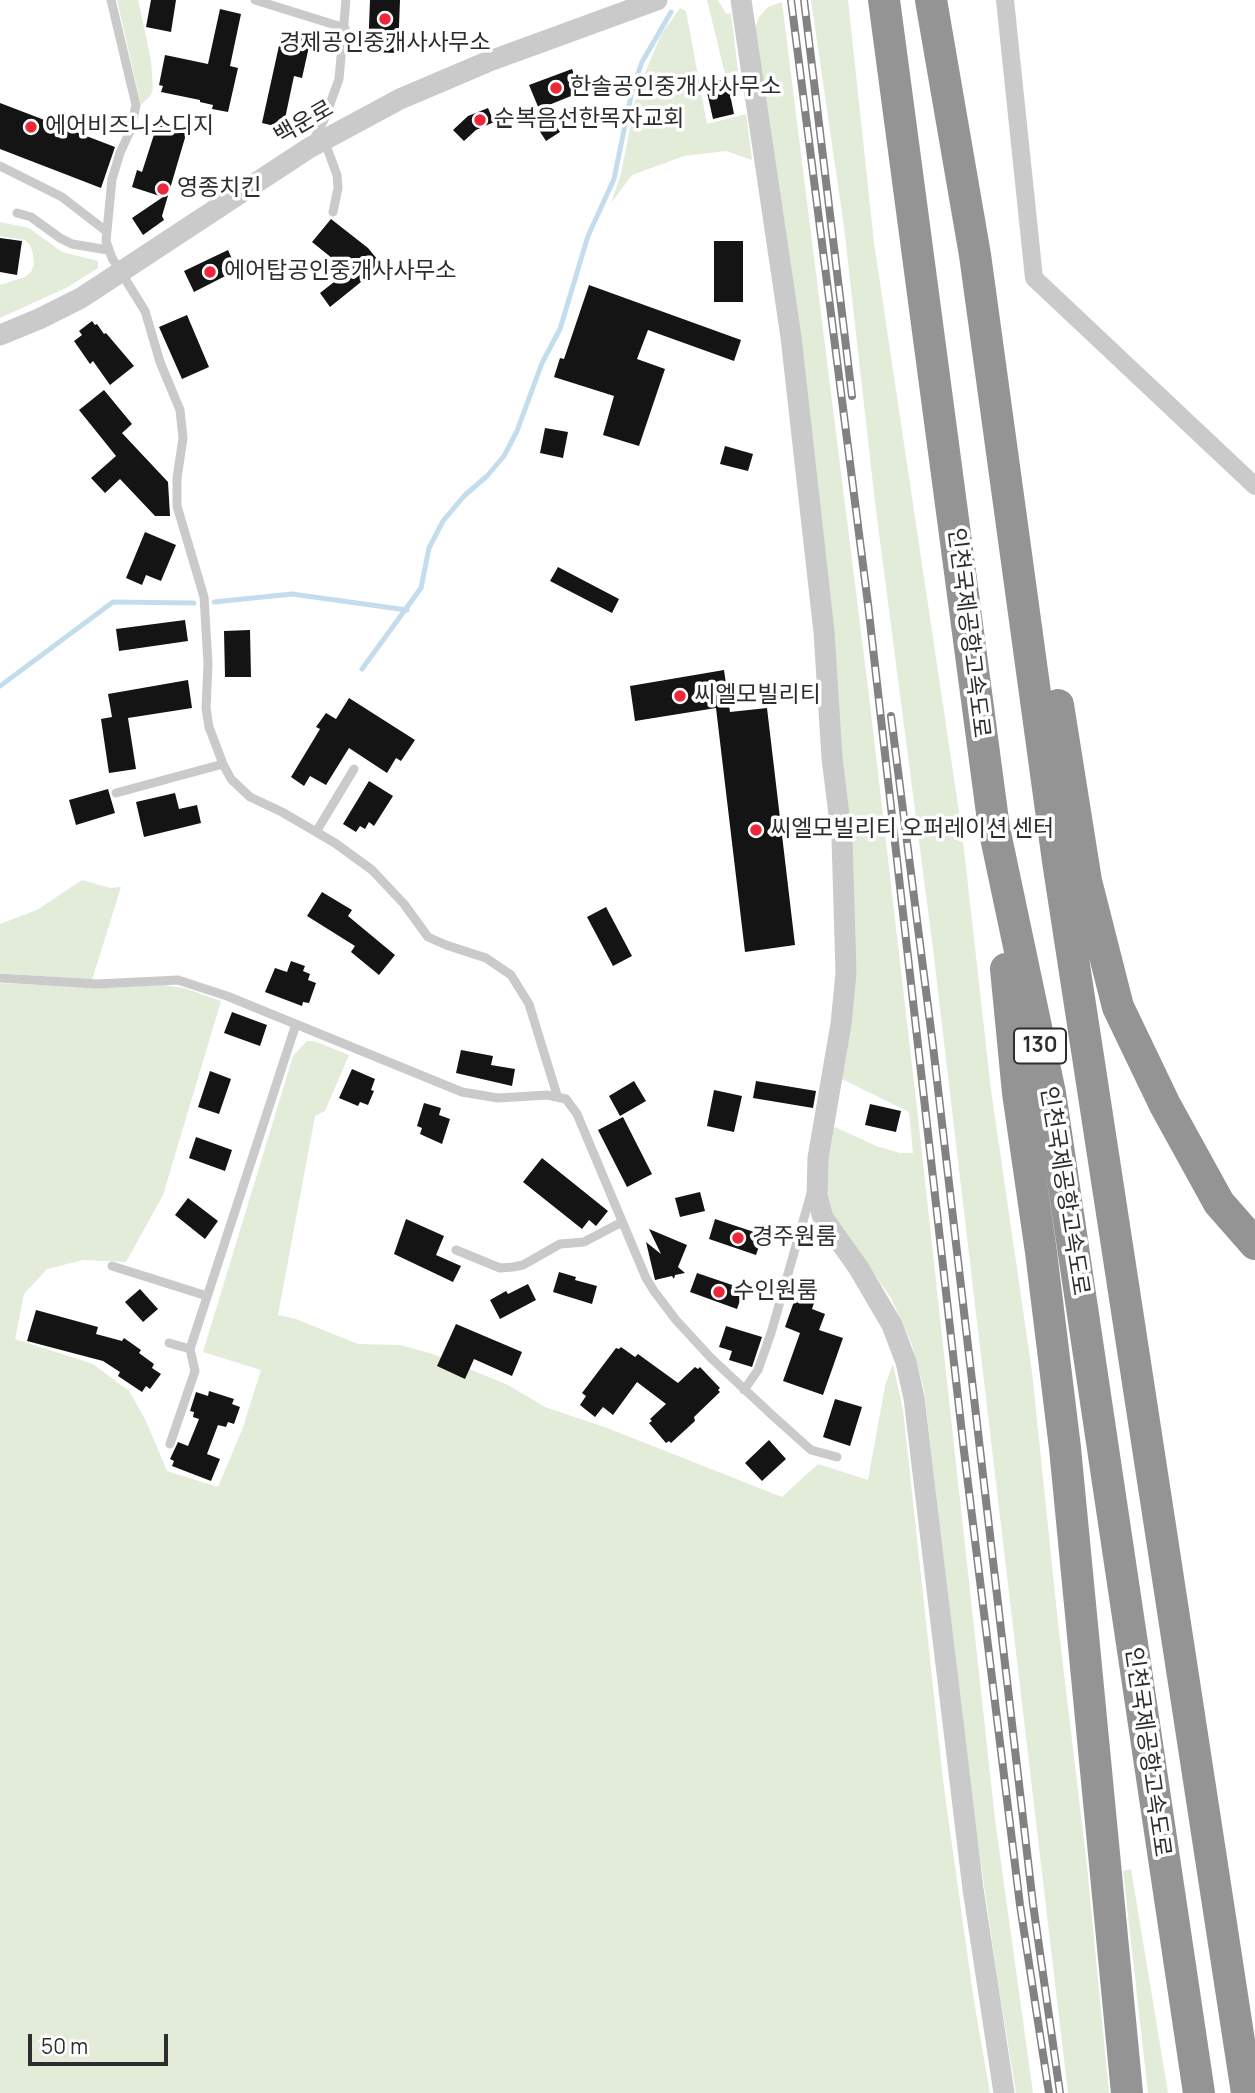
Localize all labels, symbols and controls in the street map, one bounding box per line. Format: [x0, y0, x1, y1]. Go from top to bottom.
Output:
marker: 경제공인중개사사무소 [377, 11, 393, 27]
place label: 경제공인중개사사무소 [279, 30, 491, 58]
place label: 한솔공인중개사사무소 [570, 74, 782, 102]
marker: 한솔공인중개사사무소 [548, 80, 564, 96]
street label: 백운로 [270, 95, 338, 151]
place label: 순복음선한목자교회 [494, 106, 684, 134]
marker: 순복음선한목자교회 [472, 112, 488, 128]
place label: 에어비즈니스디지 [45, 113, 214, 141]
marker: 에어비즈니스디지 [23, 119, 39, 135]
place label: 영종치킨 [177, 175, 262, 203]
marker: 영종치킨 [155, 181, 171, 197]
place label: 에어탑공인중개사사무소 [224, 258, 457, 286]
marker: 에어탑공인중개사사무소 [202, 264, 218, 280]
street label: 인천국제공항고속도로 [941, 526, 995, 740]
place label: 씨엘모빌리티 [694, 682, 821, 710]
marker: 씨엘모빌리티 [672, 688, 688, 704]
place label: 씨엘모빌리티 오퍼레이션 센터 [770, 816, 1054, 844]
marker: 씨엘모빌리티 오퍼레이션 센터 [748, 822, 764, 838]
road number: 130 [1014, 1028, 1066, 1064]
street label: 인천국제공항고속도로 [1034, 1084, 1094, 1298]
place label: 경주원룸 [752, 1224, 837, 1252]
marker: 경주원룸 [730, 1230, 746, 1246]
place label: 수인원룸 [733, 1278, 818, 1306]
marker: 수인원룸 [711, 1284, 727, 1300]
street label: 인천국제공항고속도로 [1119, 1645, 1175, 1859]
scale bar [32, 2020, 172, 2064]
text: 50 m [41, 2032, 88, 2060]

